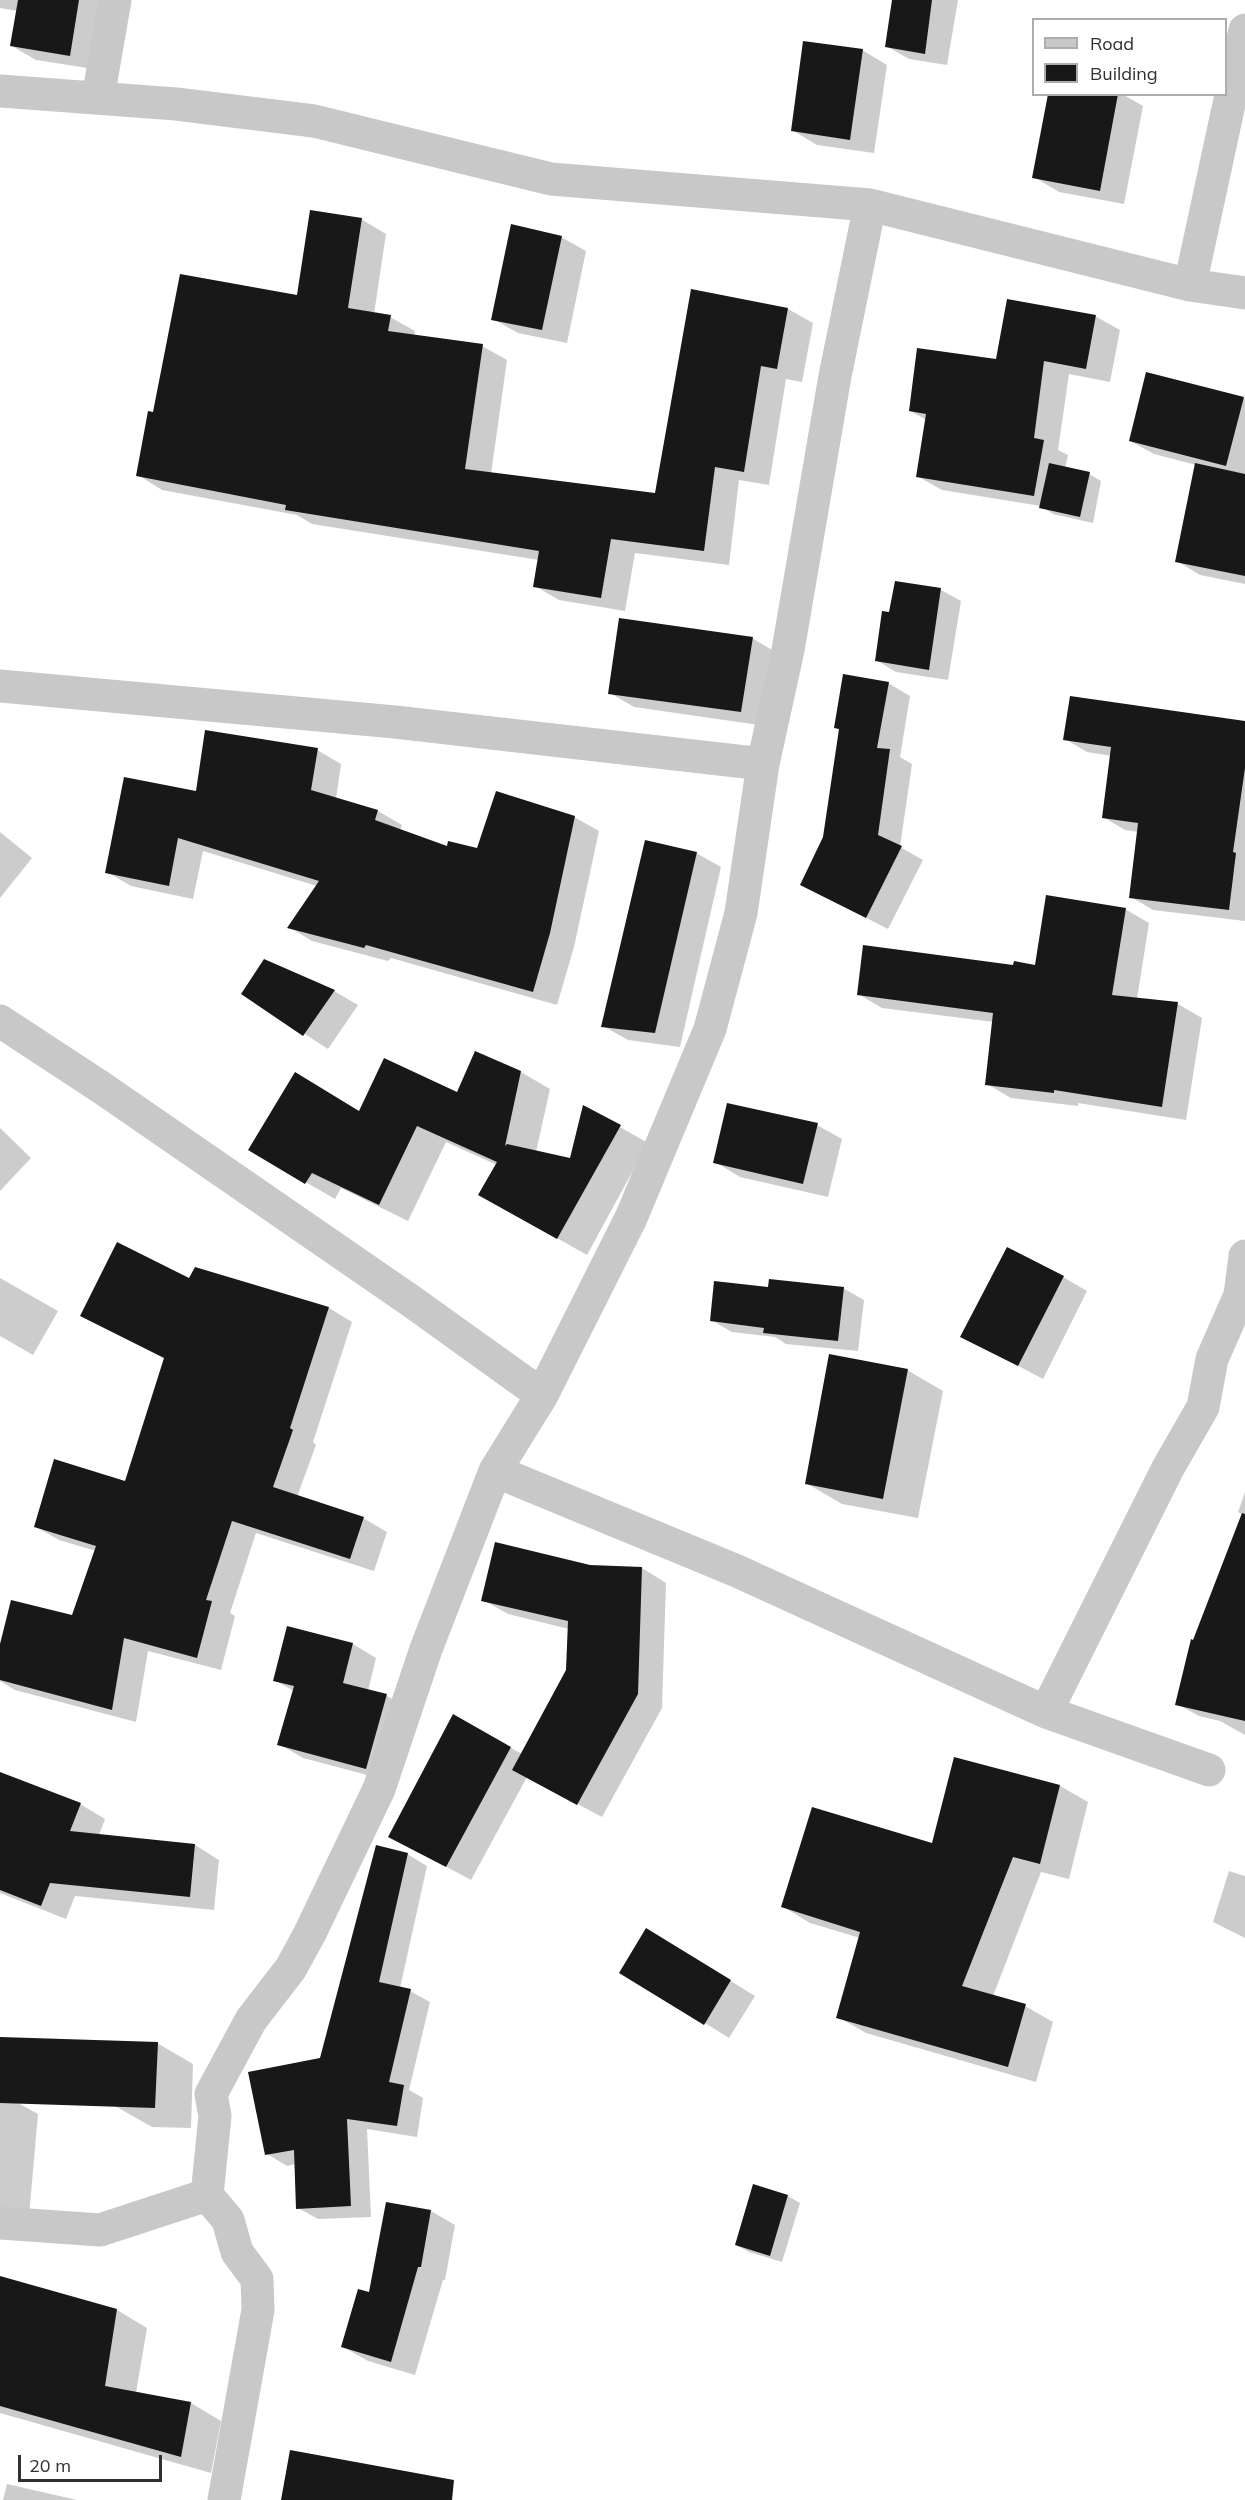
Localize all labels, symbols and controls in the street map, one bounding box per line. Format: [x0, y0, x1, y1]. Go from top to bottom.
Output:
legend [1032, 18, 1227, 96]
text: Road [1090, 32, 1134, 55]
text: Building [1090, 62, 1158, 85]
scale bar [21, 2443, 165, 2481]
text: 20 m [29, 2454, 71, 2477]

